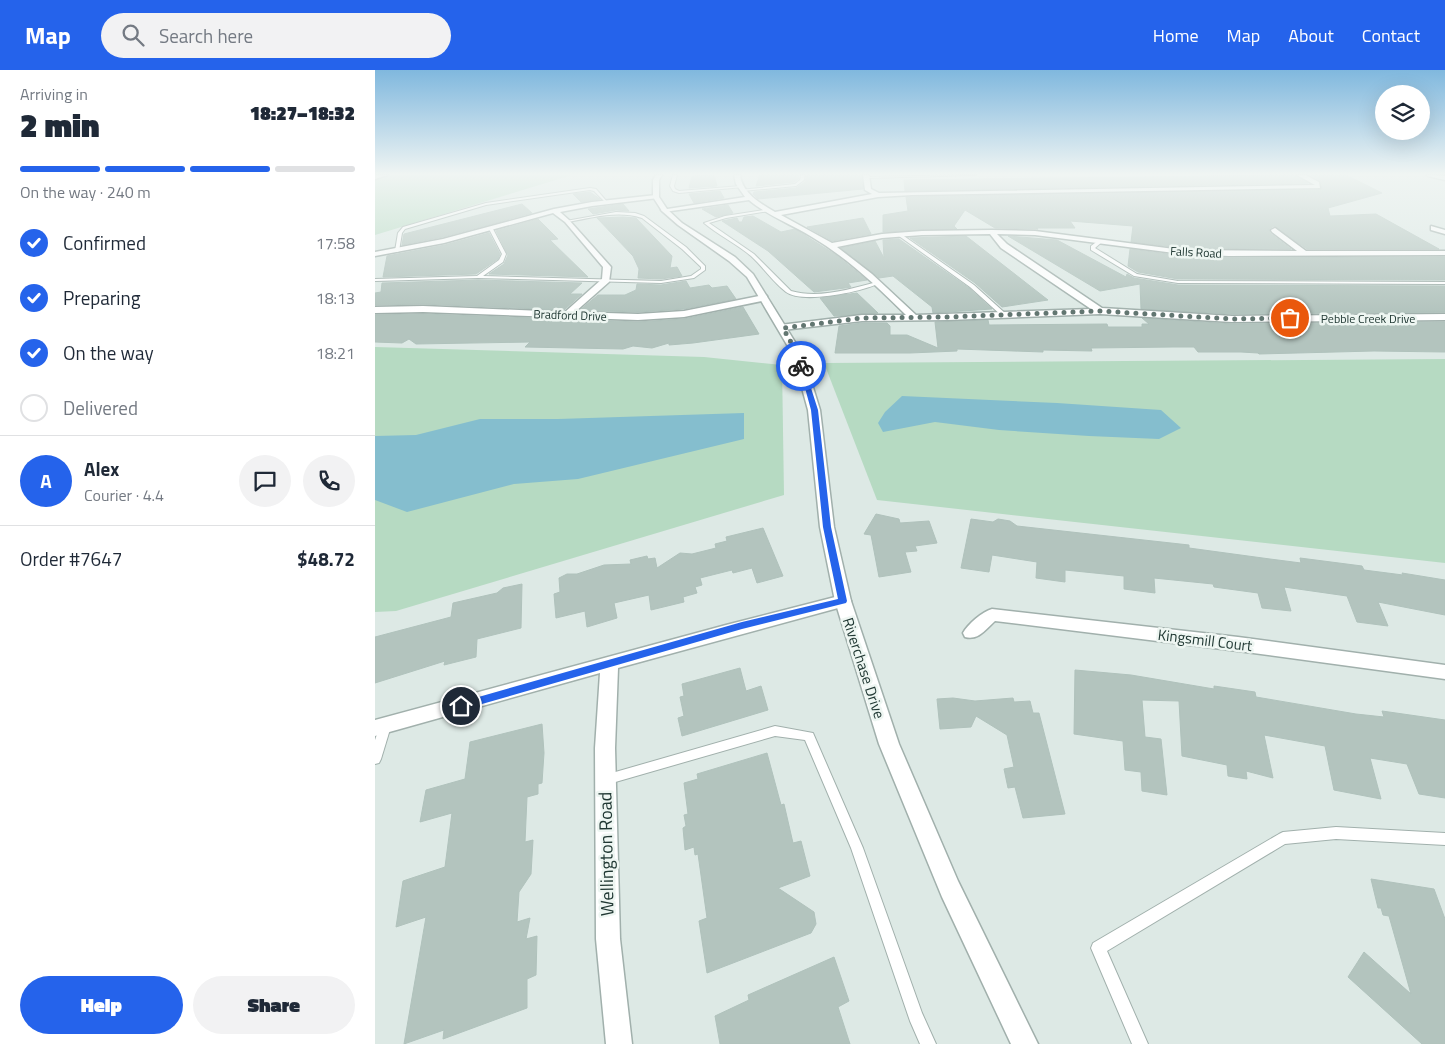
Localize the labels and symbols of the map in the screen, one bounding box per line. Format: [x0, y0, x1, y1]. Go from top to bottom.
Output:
street label: Falls Road [1170, 241, 1222, 263]
pin [1269, 297, 1311, 339]
street label: Bradford Drive [533, 304, 607, 326]
street label: Pebble Creek Drive [1321, 309, 1415, 328]
courier [776, 341, 826, 391]
street label: Riverchase Drive [837, 615, 891, 721]
street label: Kingsmill Court [1156, 623, 1254, 657]
pin [440, 685, 482, 727]
street label: Wellington Road [591, 792, 621, 916]

